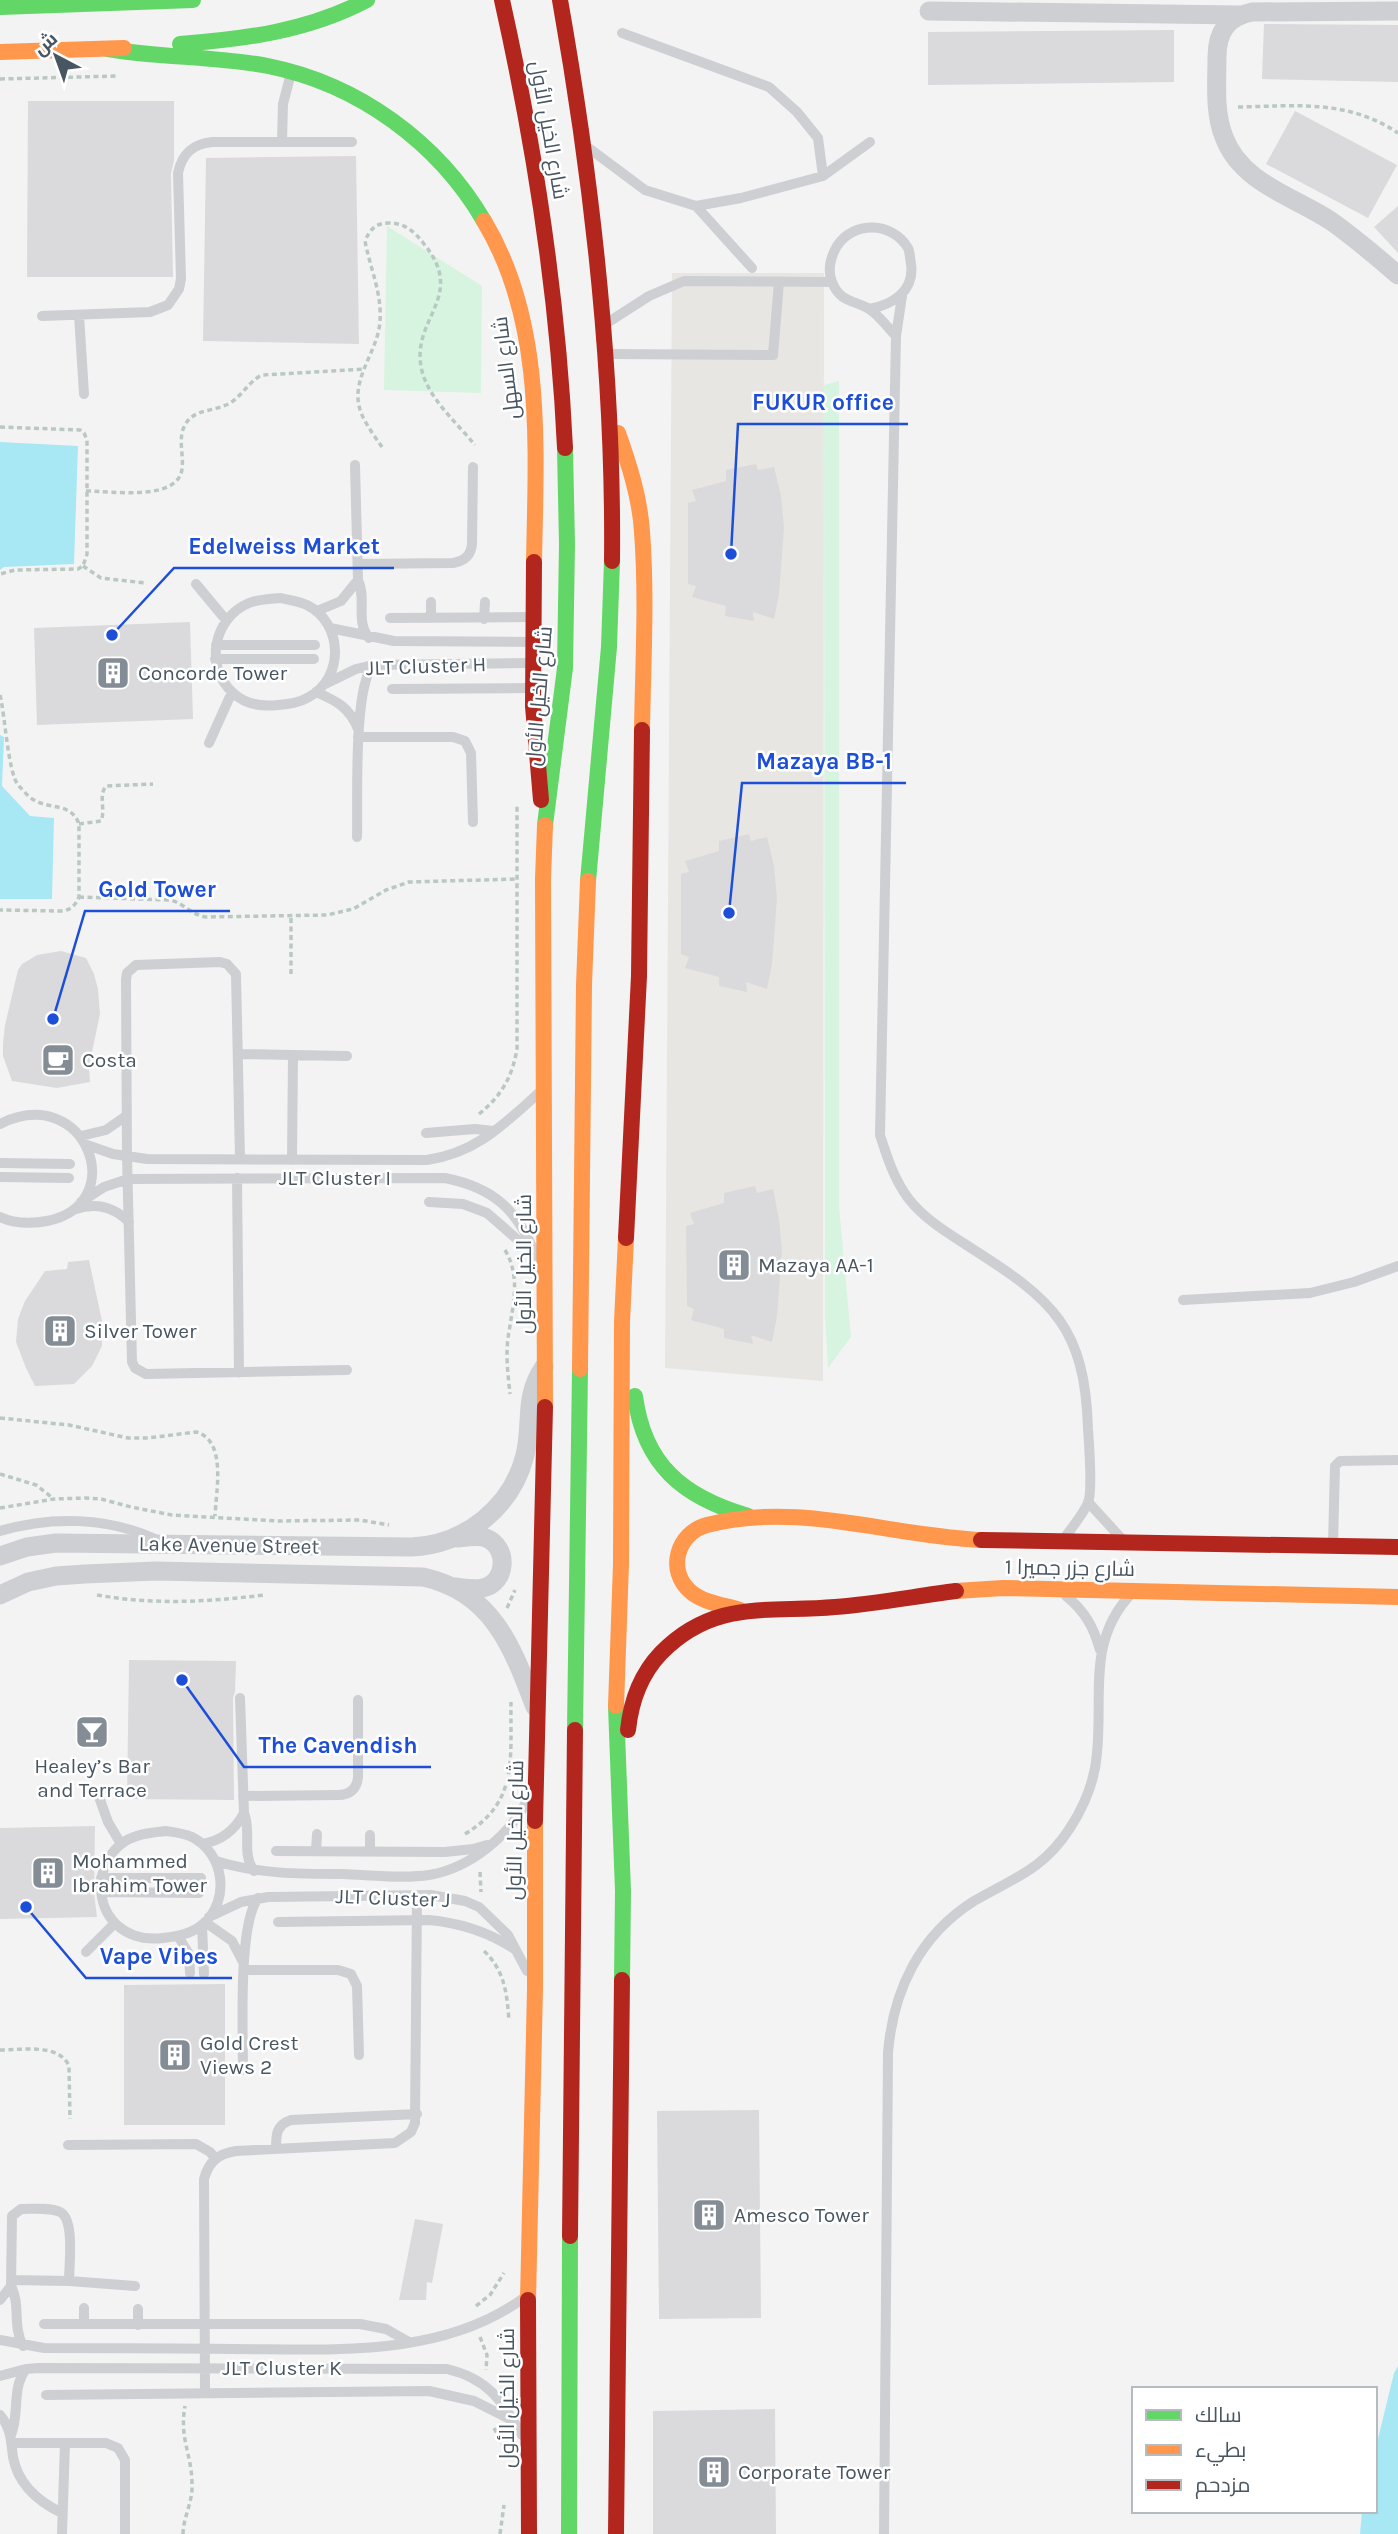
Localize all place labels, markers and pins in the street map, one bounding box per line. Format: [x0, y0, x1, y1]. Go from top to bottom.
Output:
callout: FUKUR office [738, 380, 908, 424]
callout: Edelweiss Market [174, 524, 394, 568]
building icon: Concorde Tower [94, 654, 132, 692]
place label: Concorde Tower [138, 661, 287, 685]
callout: Mazaya BB-1 [742, 739, 906, 783]
callout: Gold Tower [85, 867, 230, 911]
cafe icon: Costa [39, 1041, 77, 1079]
place label: Costa [82, 1048, 137, 1072]
building icon: Mazaya AA-1 [715, 1246, 753, 1284]
place label: Mazaya AA-1 [758, 1253, 874, 1277]
building icon: Silver Tower [41, 1312, 79, 1350]
place label: Silver Tower [84, 1319, 197, 1343]
bar icon: Healey’s Bar and Terrace [73, 1713, 111, 1751]
callout: The Cavendish [244, 1723, 431, 1767]
place label: Healey’s Bar and Terrace [34, 1754, 150, 1802]
place label: Mohammed Ibrahim Tower [72, 1849, 207, 1897]
building icon: Mohammed Ibrahim Tower [29, 1854, 67, 1892]
callout: Vape Vibes [86, 1934, 232, 1978]
place label: Gold Crest Views 2 [200, 2031, 299, 2079]
building icon: Gold Crest Views 2 [156, 2036, 194, 2074]
building icon: Amesco Tower [690, 2196, 728, 2234]
place label: Amesco Tower [734, 2203, 869, 2227]
building icon: Corporate Tower [695, 2453, 733, 2491]
place label: Corporate Tower [738, 2460, 891, 2484]

